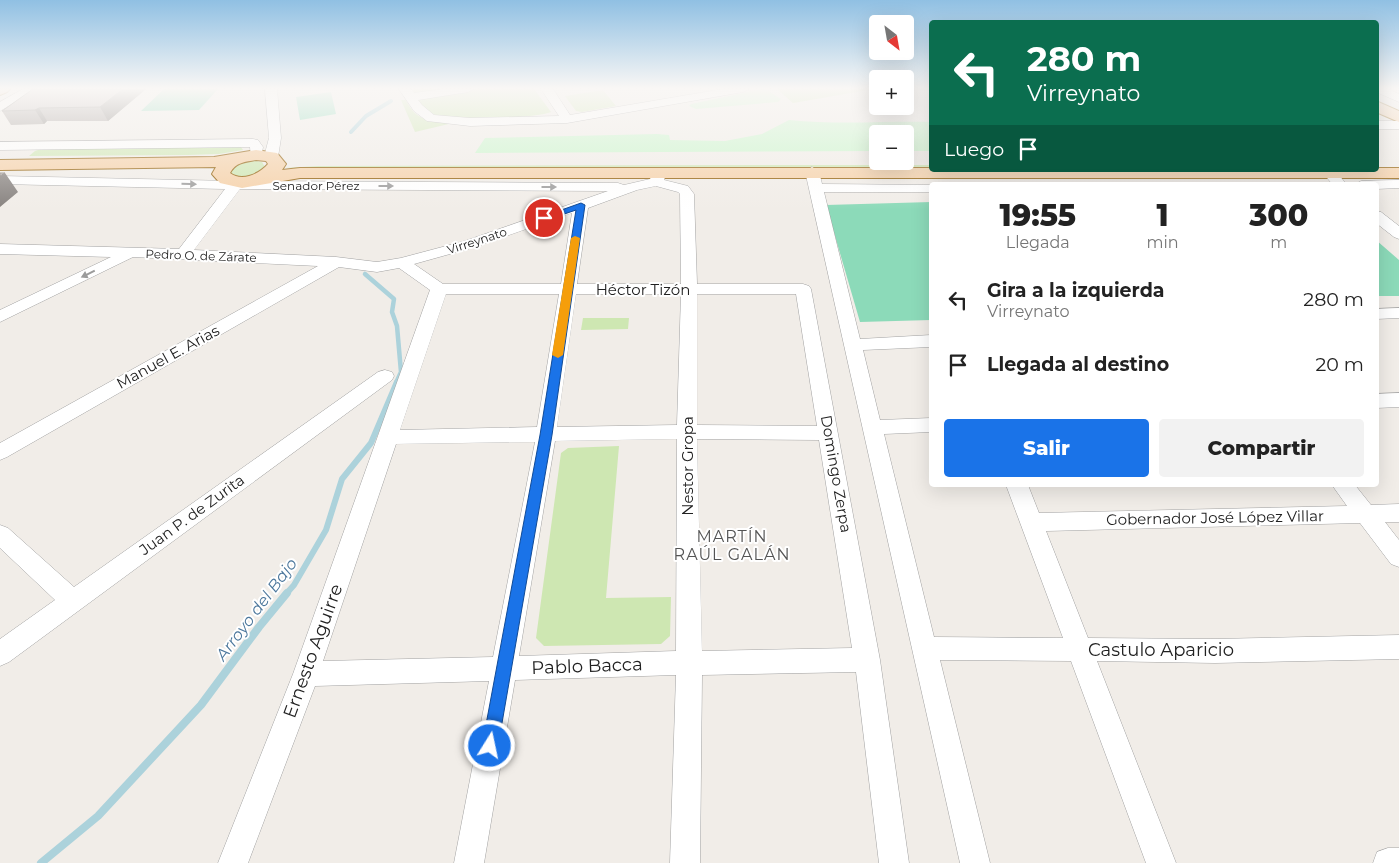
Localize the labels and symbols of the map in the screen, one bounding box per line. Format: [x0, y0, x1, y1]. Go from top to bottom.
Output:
north arrow [869, 15, 914, 60]
street label: Senador Pérez [272, 178, 360, 193]
one-way arrow [181, 181, 197, 189]
one-way arrow [378, 182, 394, 190]
one-way arrow [541, 183, 557, 191]
pin [523, 197, 565, 239]
street label: Virreynato [445, 224, 509, 257]
street label: Pedro O. de Zárate [145, 246, 257, 265]
one-way arrow [80, 270, 95, 279]
street label: Héctor Tizón [596, 280, 690, 299]
street label: Manuel E. Arias [113, 320, 222, 393]
street label: Domingo Zerpa [817, 414, 856, 534]
street label: Nestor Gropa [678, 416, 697, 516]
street label: Juan P. de Zurita [135, 470, 248, 560]
street label: Gobernador José López Villar [1106, 506, 1324, 529]
district label: MARTÍN RAÚL GALÁN [674, 527, 790, 564]
water label: Arroyo del Bajo [211, 555, 301, 665]
street label: Ernesto Aguirre [279, 581, 347, 721]
street label: Castulo Aparicio [1088, 639, 1234, 661]
street label: Pablo Bacca [531, 653, 643, 679]
position arrow [463, 719, 515, 771]

